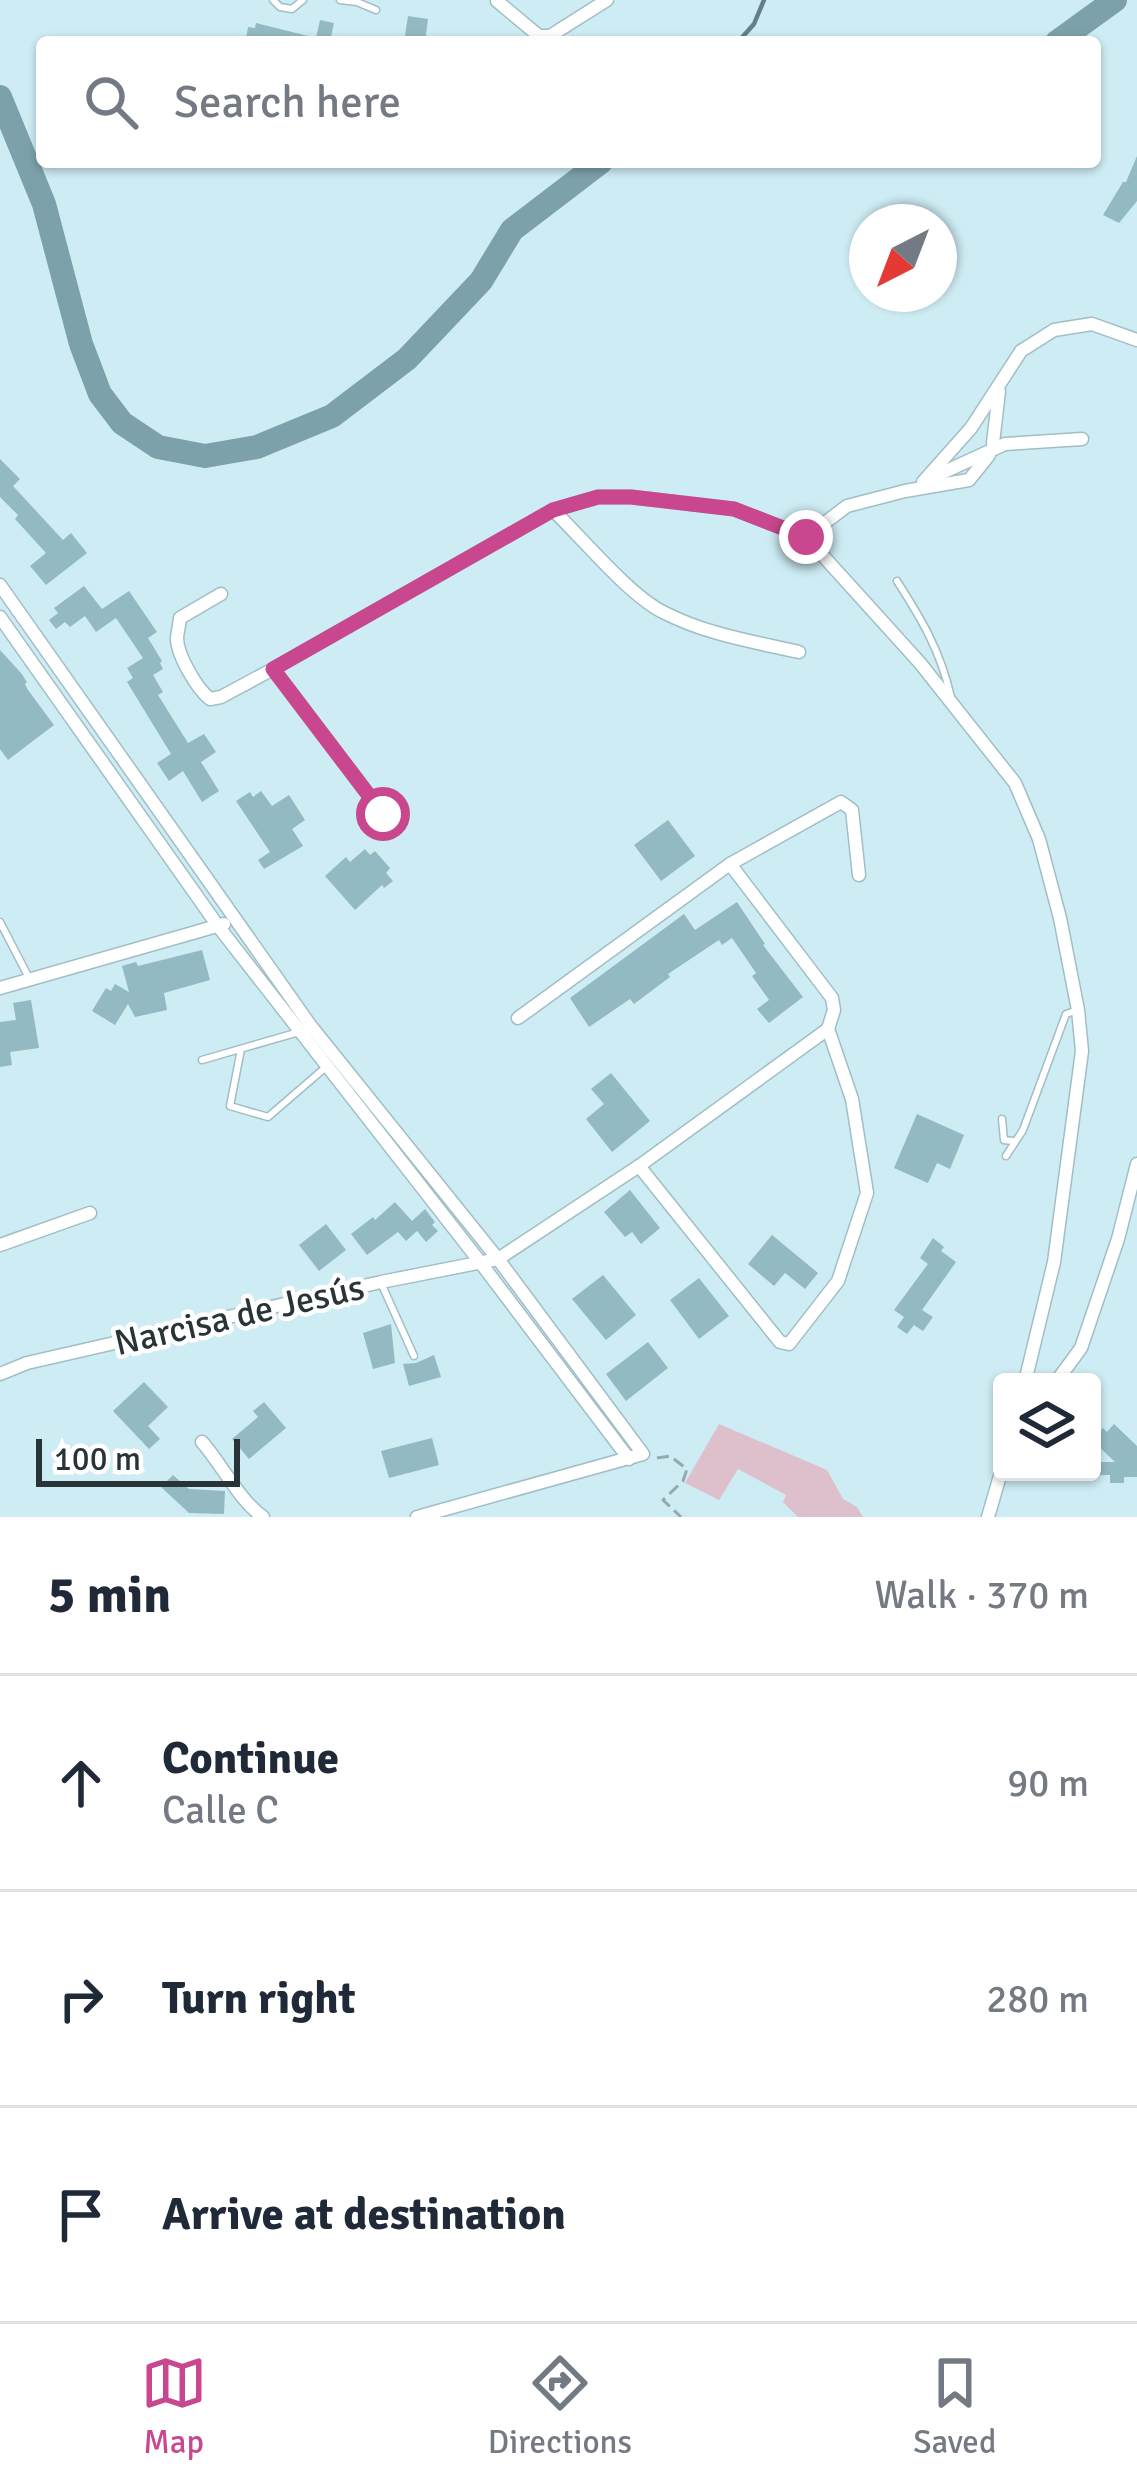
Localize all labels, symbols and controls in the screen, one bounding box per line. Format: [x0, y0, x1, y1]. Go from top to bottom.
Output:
search box [36, 36, 1101, 168]
icon: search [78, 69, 144, 135]
text: Search here [174, 75, 401, 130]
north arrow [849, 204, 957, 312]
route end [779, 510, 833, 564]
route start [356, 787, 410, 841]
street label: Narcisa de Jesús [110, 1265, 368, 1366]
map controls [993, 1373, 1101, 1481]
button: layers [993, 1373, 1101, 1481]
scale bar [36, 1433, 240, 1486]
text: 100 m [54, 1439, 141, 1480]
text: 5 min [48, 1564, 171, 1627]
text: Walk · 370 m [875, 1571, 1089, 1619]
text: Continue [162, 1731, 339, 1786]
icon: ahead [48, 1750, 114, 1816]
text: 90 m [1007, 1759, 1089, 1807]
text: Calle C [162, 1786, 279, 1834]
icon: right [48, 1966, 114, 2032]
text: Turn right [162, 1971, 356, 2026]
text: 280 m [986, 1975, 1089, 2023]
icon: arrive [48, 2182, 114, 2248]
text: Arrive at destination [162, 2187, 566, 2242]
tab: Map [141, 2350, 207, 2463]
tab: Directions [488, 2350, 632, 2463]
tab: Saved [913, 2350, 996, 2463]

